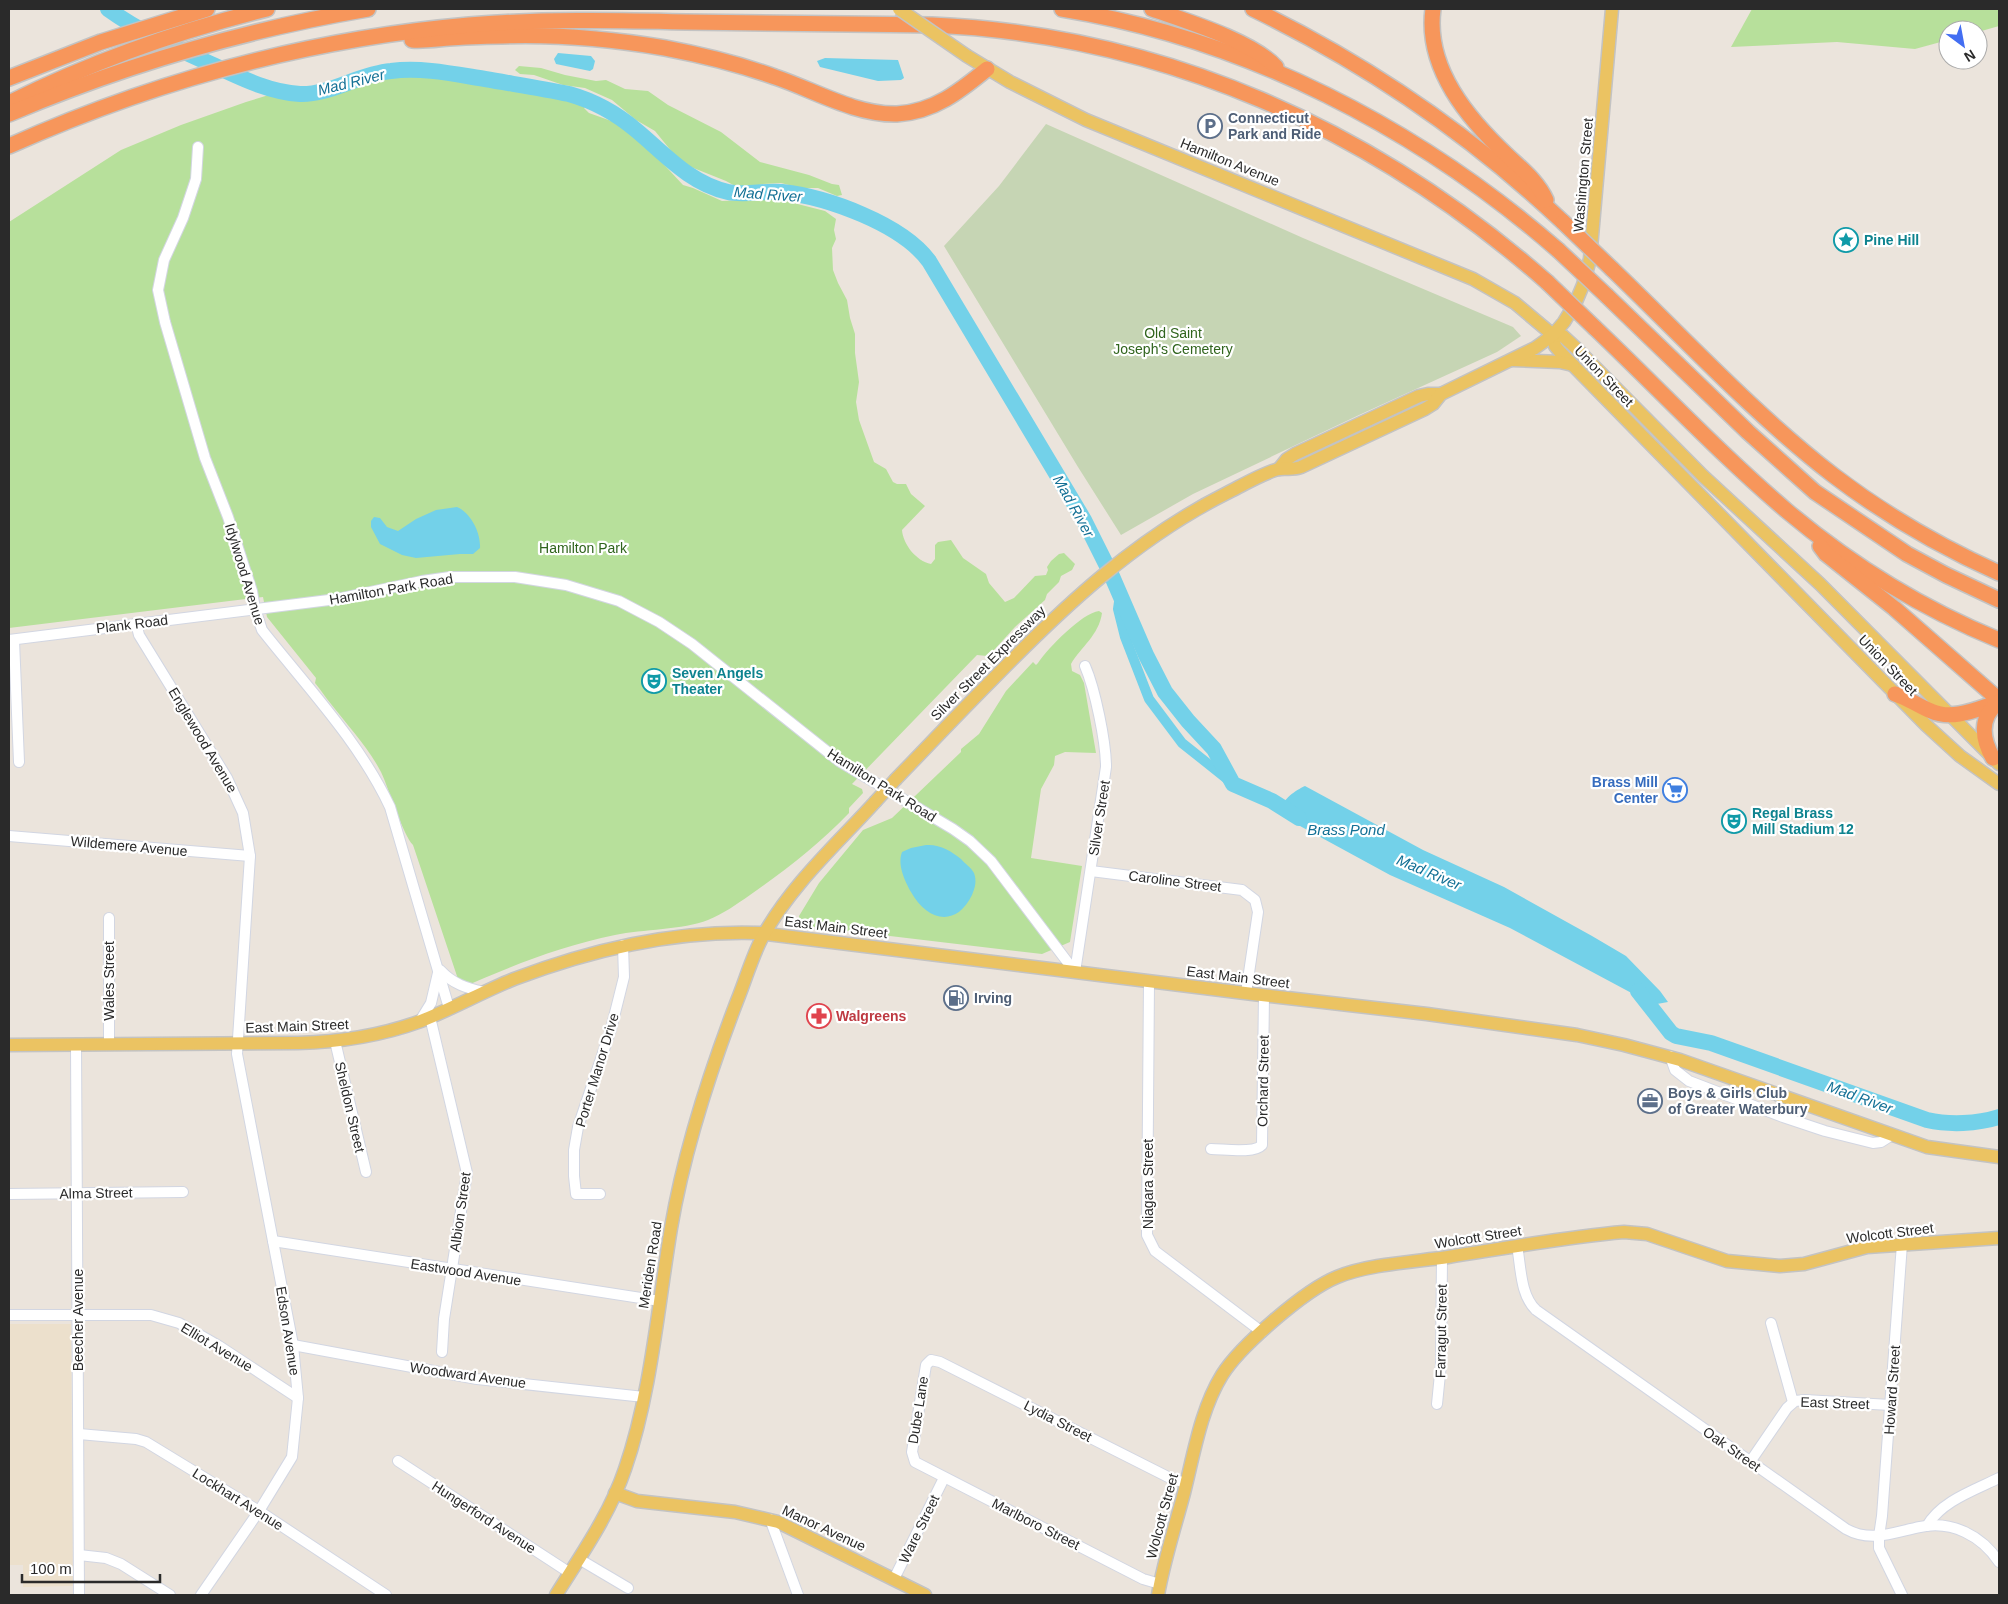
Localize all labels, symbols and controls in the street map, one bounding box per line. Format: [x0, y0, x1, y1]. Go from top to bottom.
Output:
north arrow [1938, 20, 1988, 70]
text: N [1961, 47, 1978, 65]
water label: Mad River [316, 65, 387, 99]
place label: Connecticut Park and Ride [1228, 110, 1322, 142]
parking icon: Connecticut Park and Ride [1197, 113, 1223, 139]
street label: Washington Street [1570, 117, 1596, 233]
street label: Hamilton Avenue [1178, 135, 1282, 189]
water label: Mad River [733, 183, 804, 205]
place icon: Pine Hill [1833, 227, 1859, 253]
place label: Pine Hill [1864, 232, 1919, 248]
park label: Old Saint Joseph's Cemetery [1113, 325, 1233, 357]
street label: Union Street [1571, 342, 1637, 410]
water label: Mad River [1050, 472, 1098, 541]
street label: Idylwood Avenue [222, 521, 268, 627]
park label: Hamilton Park [539, 540, 628, 556]
street label: Hamilton Park Road [328, 570, 454, 608]
street label: Silver Street Expressway [927, 602, 1049, 724]
street label: Plank Road [95, 612, 169, 636]
street label: Union Street [1855, 631, 1921, 699]
place label: Seven Angels Theater [672, 665, 764, 697]
theatre icon: Seven Angels Theater [641, 668, 667, 694]
street label: Englewood Avenue [165, 685, 241, 796]
street label: Hamilton Park Road [825, 745, 939, 825]
place label: Brass Mill Center [1592, 774, 1659, 806]
supermarket icon: Brass Mill Center [1662, 777, 1688, 803]
street label: Silver Street [1085, 779, 1113, 857]
place label: Regal Brass Mill Stadium 12 [1752, 805, 1854, 837]
theatre icon: Regal Brass Mill Stadium 12 [1721, 808, 1747, 834]
water label: Brass Pond [1307, 821, 1385, 838]
street label: Wildemere Avenue [70, 833, 188, 859]
water label: Mad River [1394, 851, 1465, 894]
street label: Caroline Street [1128, 867, 1222, 895]
street label: East Main Street [784, 913, 888, 941]
street label: Wales Street [101, 941, 117, 1021]
street label: East Main Street [1186, 963, 1290, 991]
fuel station icon: Irving [943, 985, 969, 1011]
place label: Irving [974, 990, 1012, 1006]
pharmacy icon: Walgreens [806, 1003, 832, 1029]
place label: Walgreens [836, 1008, 906, 1024]
street label: Porter Manor Drive [572, 1011, 622, 1129]
street label: East Main Street [245, 1016, 349, 1036]
street label: Orchard Street [1254, 1035, 1272, 1127]
street label: Sheldon Street [332, 1060, 368, 1154]
water label: Mad River [1825, 1077, 1896, 1117]
place label: Boys & Girls Club of Greater Waterbury [1668, 1085, 1808, 1117]
office icon: Boys & Girls Club of Greater Waterbury [1637, 1088, 1663, 1114]
street label: Niagara Street [1140, 1139, 1156, 1229]
street label: Albion Street [446, 1171, 474, 1253]
street label: Alma Street [59, 1184, 133, 1202]
street label: Meriden Road [635, 1220, 665, 1310]
street label: Wolcott Street [1846, 1220, 1935, 1246]
street label: Wolcott Street [1433, 1222, 1523, 1252]
street label: Eastwood Avenue [410, 1255, 523, 1289]
street label: Beecher Avenue [70, 1269, 86, 1371]
street label: Farragut Street [1432, 1284, 1450, 1378]
street label: Edson Avenue [273, 1285, 303, 1377]
street label: Elliot Avenue [178, 1319, 256, 1375]
street label: Howard Street [1881, 1345, 1903, 1435]
street label: Woodward Avenue [409, 1359, 527, 1391]
street label: Dube Lane [905, 1375, 931, 1445]
street label: East Street [1800, 1394, 1870, 1412]
street label: Lydia Street [1021, 1397, 1095, 1445]
street label: Oak Street [1700, 1423, 1764, 1475]
street label: Lockhart Avenue [190, 1465, 287, 1533]
street label: Wolcott Street [1143, 1471, 1181, 1560]
street label: Hungerford Avenue [429, 1478, 539, 1557]
street label: Ware Street [896, 1492, 942, 1566]
street label: Marlboro Street [989, 1495, 1083, 1553]
street label: Manor Avenue [780, 1502, 868, 1554]
scale bar [22, 1552, 160, 1584]
text: 100 m [30, 1560, 72, 1577]

